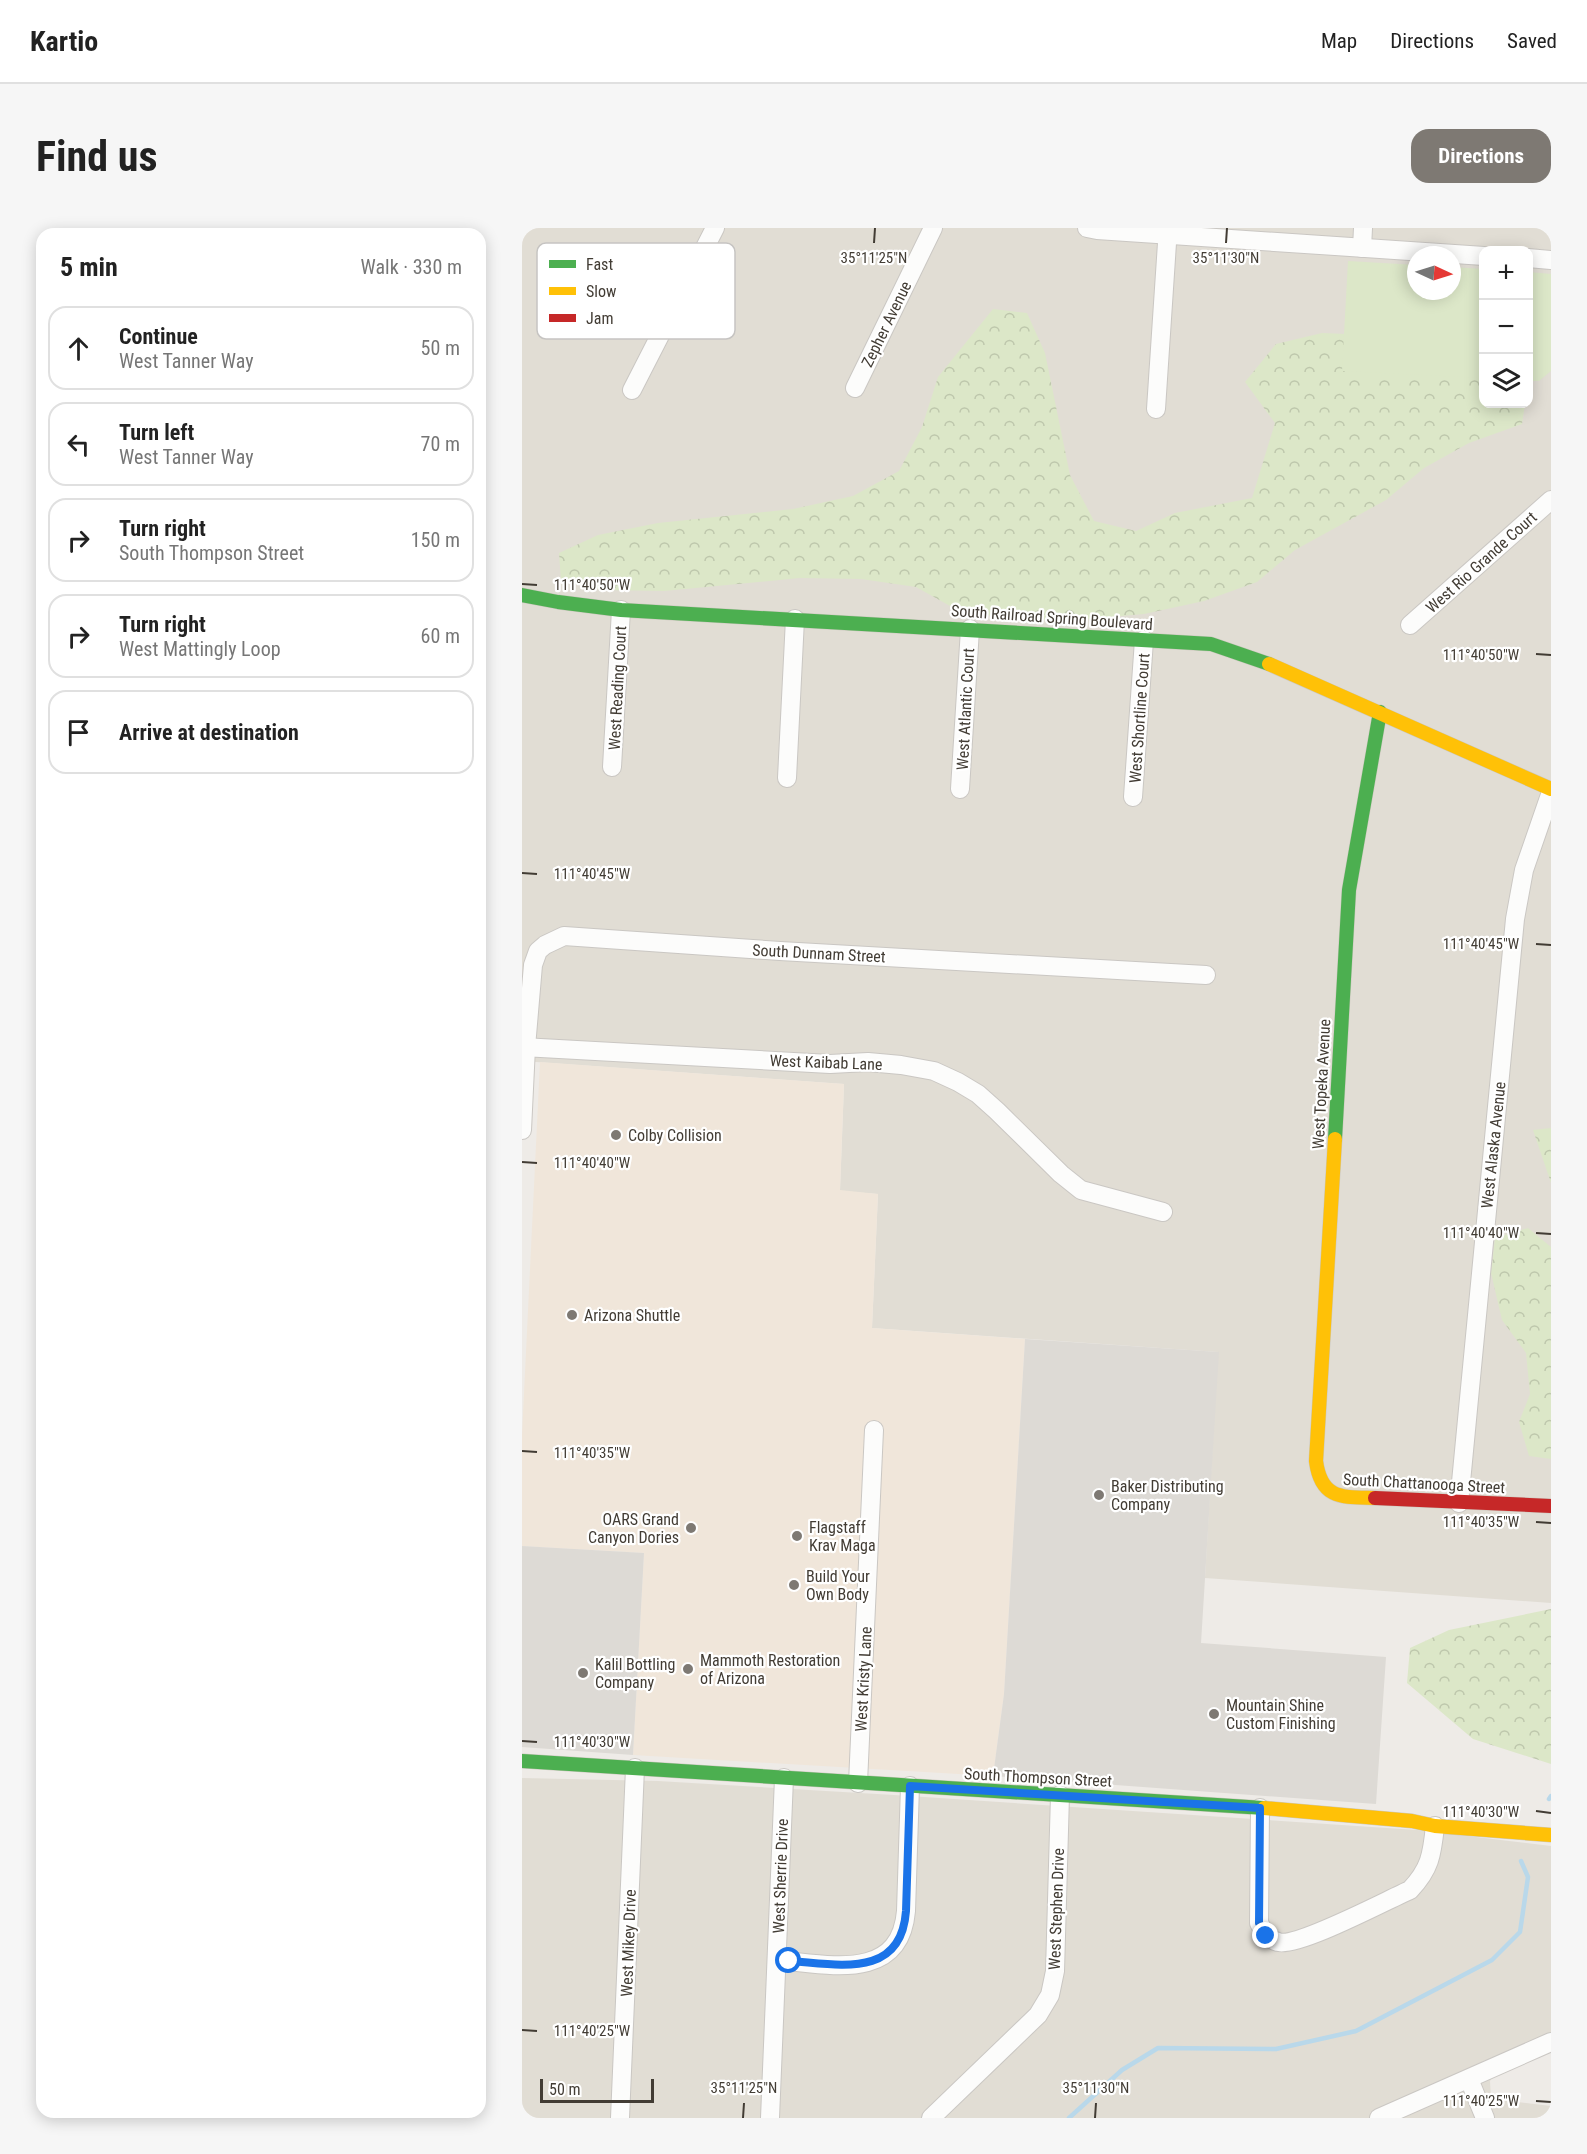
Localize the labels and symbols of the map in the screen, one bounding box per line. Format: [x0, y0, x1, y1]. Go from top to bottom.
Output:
legend [537, 243, 735, 339]
north arrow [1407, 246, 1461, 300]
text: 35°11'25"N [841, 249, 907, 267]
text: 35°11'30"N [1193, 249, 1259, 267]
text: Fast [586, 255, 613, 274]
street label: Zepher Avenue [857, 278, 915, 370]
text: Slow [586, 282, 616, 301]
text: Jam [586, 309, 613, 328]
street label: West Rio Grande Court [1422, 507, 1541, 617]
text: 111°40'50"W [554, 576, 631, 594]
street label: South Railroad Spring Boulevard [950, 601, 1154, 634]
street label: West Reading Court [605, 625, 630, 751]
text: 111°40'50"W [1443, 646, 1520, 664]
street label: West Atlantic Court [953, 647, 978, 771]
street label: West Shortline Court [1125, 652, 1154, 784]
text: 111°40'45"W [554, 865, 631, 883]
text: 111°40'45"W [1443, 935, 1520, 953]
street label: South Dunnam Street [752, 941, 886, 966]
street label: West Topeka Avenue [1309, 1018, 1334, 1150]
street label: West Kaibab Lane [769, 1051, 883, 1074]
street label: West Alaska Avenue [1477, 1081, 1510, 1210]
place label: Colby Collision [628, 1126, 722, 1145]
marker: Colby Collision [609, 1128, 623, 1142]
text: 111°40'40"W [554, 1154, 631, 1172]
text: 111°40'40"W [1443, 1224, 1520, 1242]
place label: Arizona Shuttle [584, 1306, 680, 1325]
marker: Arizona Shuttle [565, 1308, 579, 1322]
text: 111°40'35"W [554, 1444, 631, 1462]
street label: South Chattanooga Street [1342, 1470, 1506, 1497]
place label: Baker Distributing Company [1111, 1477, 1224, 1514]
marker: Baker Distributing Company [1092, 1488, 1106, 1502]
place label: OARS Grand Canyon Dories [588, 1510, 679, 1547]
text: 111°40'35"W [1443, 1513, 1520, 1531]
place label: Flagstaff Krav Maga [809, 1518, 876, 1555]
marker: OARS Grand Canyon Dories [684, 1521, 698, 1535]
marker: Flagstaff Krav Maga [790, 1529, 804, 1543]
place label: Build Your Own Body [806, 1567, 870, 1604]
marker: Build Your Own Body [787, 1578, 801, 1592]
street label: West Kristy Lane [851, 1626, 876, 1732]
place label: Mammoth Restoration of Arizona [700, 1651, 840, 1688]
place label: Kalil Bottling Company [595, 1655, 675, 1692]
marker: Mammoth Restoration of Arizona [681, 1662, 695, 1676]
marker: Kalil Bottling Company [576, 1666, 590, 1680]
place label: Mountain Shine Custom Finishing [1226, 1696, 1336, 1733]
marker: Mountain Shine Custom Finishing [1207, 1707, 1221, 1721]
text: 111°40'30"W [554, 1733, 631, 1751]
street label: South Thompson Street [964, 1764, 1113, 1791]
text: 111°40'30"W [1443, 1803, 1520, 1821]
street label: West Sherrie Drive [769, 1818, 792, 1934]
street label: West Stephen Drive [1045, 1848, 1068, 1970]
street label: West Mikey Drive [617, 1889, 640, 1997]
route end [1252, 1922, 1278, 1948]
route start [775, 1947, 801, 1973]
text: 111°40'25"W [554, 2022, 631, 2040]
scale bar [540, 2076, 654, 2104]
text: 35°11'25"N [711, 2079, 777, 2097]
text: 35°11'30"N [1063, 2079, 1129, 2097]
text: 111°40'25"W [1443, 2092, 1520, 2110]

